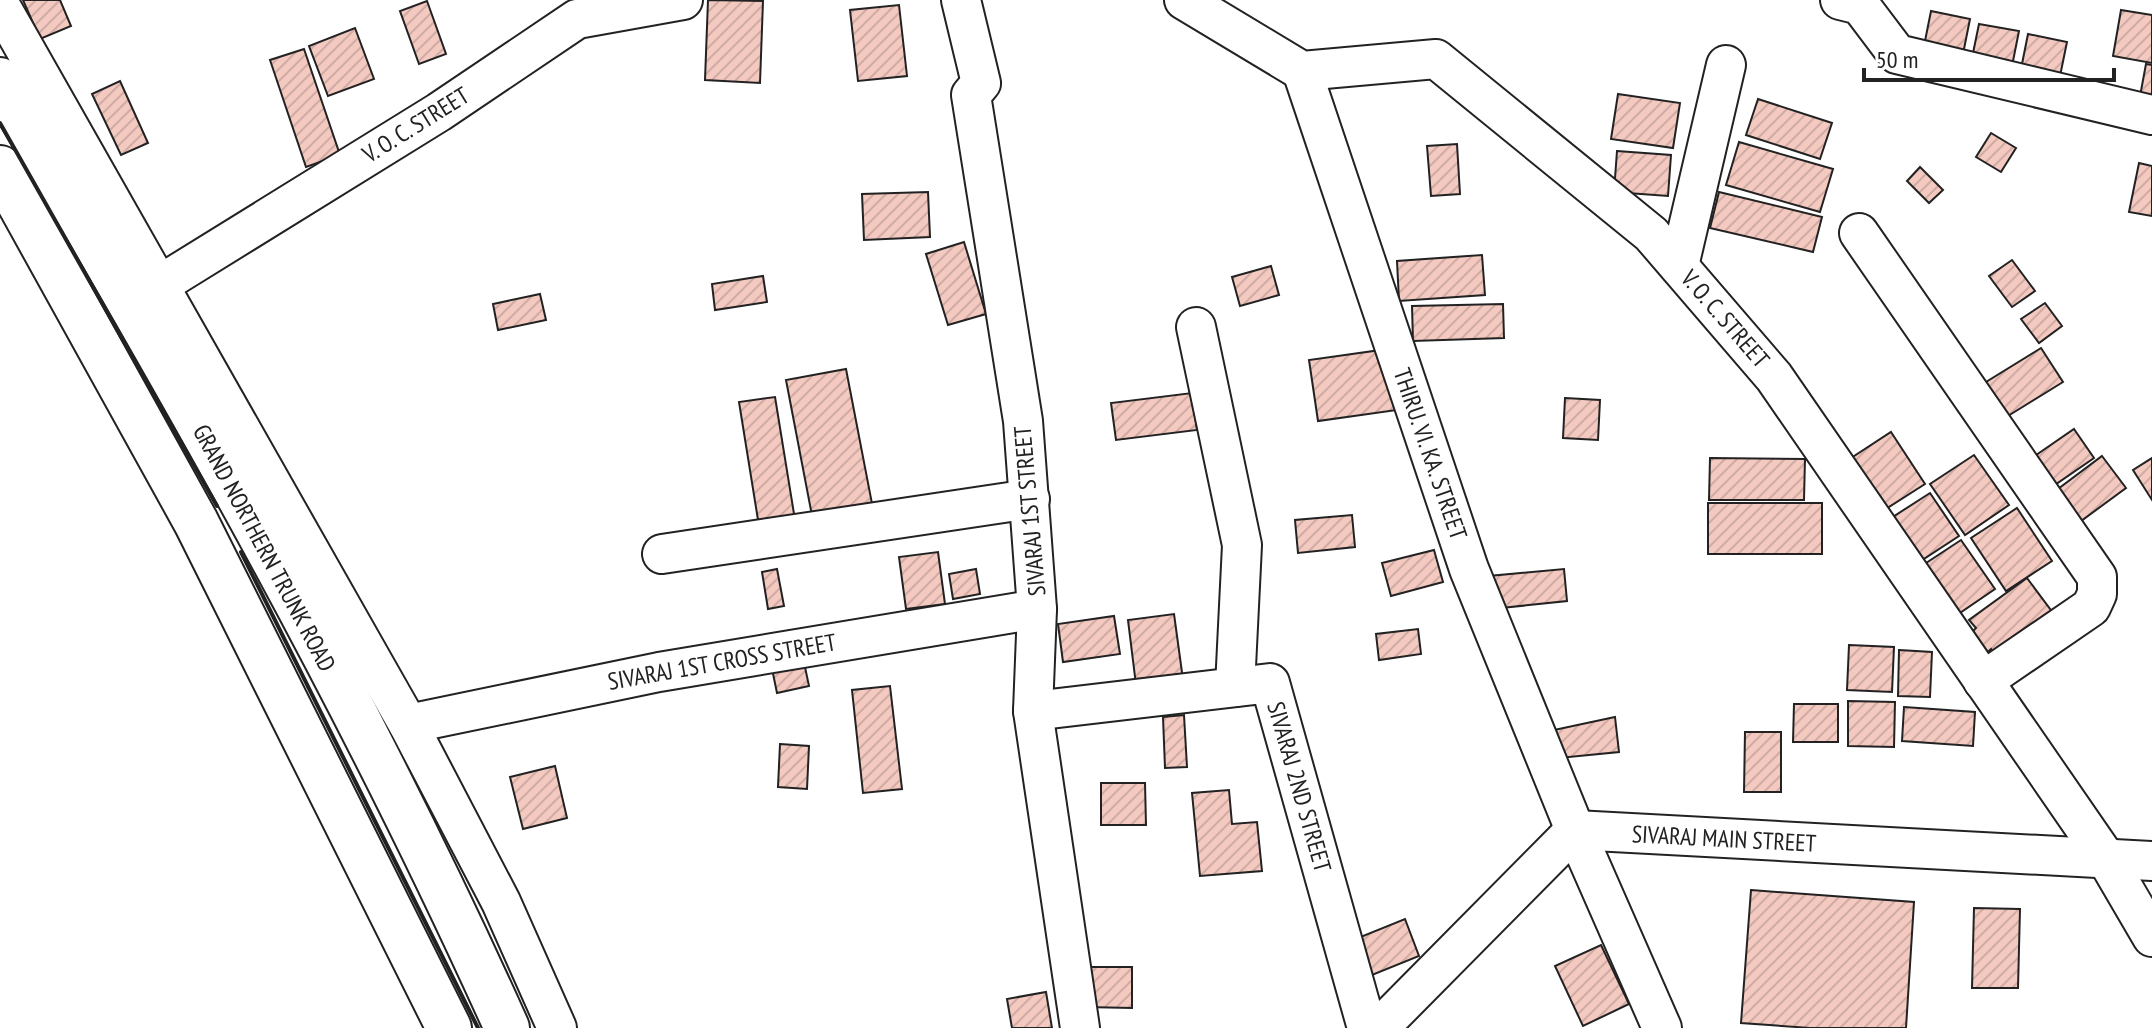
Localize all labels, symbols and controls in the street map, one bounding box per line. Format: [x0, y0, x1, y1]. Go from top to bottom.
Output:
scale bar [1864, 32, 2114, 82]
text: 50 m [1876, 44, 1918, 75]
street label: V. O. C. STREET [356, 79, 475, 170]
street label: V. O. C. STREET [1674, 262, 1777, 374]
street label: THIRU. VI. KA. STREET [1387, 364, 1474, 544]
street label: GRAND NORTHERN TRUNK ROAD [186, 419, 343, 677]
street label: SIVARAJ 1ST STREET [1007, 424, 1052, 597]
street label: SIVARAJ 1ST CROSS STREET [605, 626, 839, 697]
street label: SIVARAJ 2ND STREET [1260, 698, 1339, 876]
street label: SIVARAJ MAIN STREET [1631, 818, 1817, 859]

